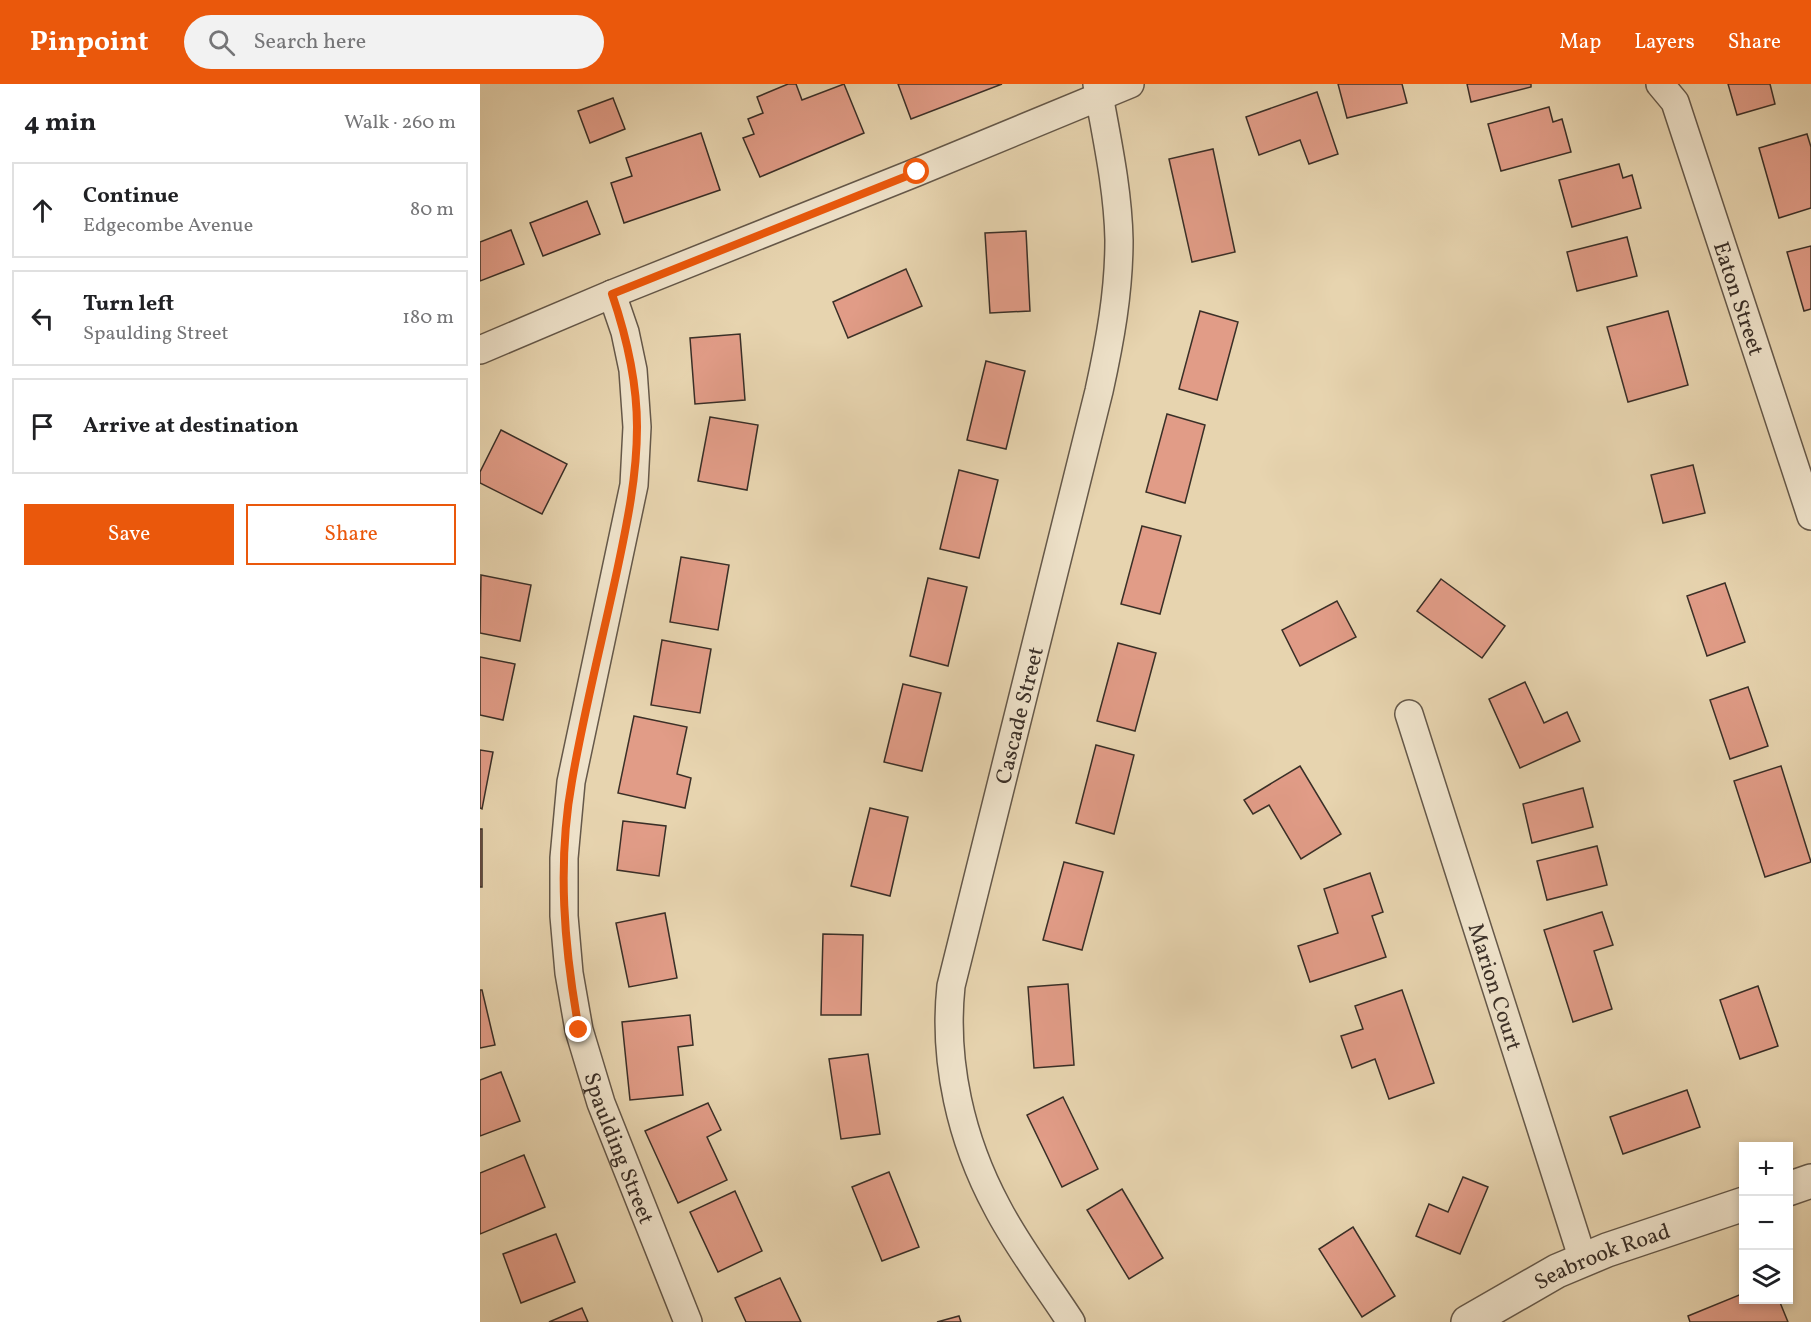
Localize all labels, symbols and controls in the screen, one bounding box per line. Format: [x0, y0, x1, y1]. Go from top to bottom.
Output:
search box [184, 15, 604, 69]
text: Pinpoint [30, 23, 148, 62]
icon: search [205, 26, 238, 59]
text: Search here [253, 27, 366, 58]
text: Map [1559, 28, 1601, 57]
text: Layers [1634, 28, 1695, 57]
text: Share [1728, 28, 1781, 57]
text: 4 min [24, 105, 96, 141]
text: Walk · 260 m [344, 109, 456, 137]
route start [903, 158, 929, 184]
text: Continue [83, 181, 179, 212]
icon: ahead [26, 194, 59, 227]
text: 80 m [410, 196, 454, 224]
text: Edgecombe Avenue [83, 212, 253, 240]
street label: Eaton Street [1704, 238, 1770, 360]
text: Turn left [83, 289, 174, 320]
icon: left [26, 302, 59, 335]
text: 180 m [402, 304, 454, 332]
text: Spaulding Street [83, 320, 229, 348]
icon: arrive [26, 410, 59, 443]
text: Arrive at destination [83, 411, 299, 442]
button: Save [24, 504, 234, 565]
button: Share [246, 504, 456, 565]
street label: Cascade Street [989, 644, 1053, 788]
street label: Marion Court [1459, 920, 1528, 1055]
route end [565, 1016, 591, 1042]
street label: Spaulding Street [575, 1069, 661, 1229]
map controls [1739, 1142, 1793, 1304]
button: + [1739, 1142, 1793, 1196]
button: − [1739, 1196, 1793, 1250]
street label: Seabrook Road [1529, 1217, 1675, 1299]
button: layers [1739, 1250, 1793, 1304]

